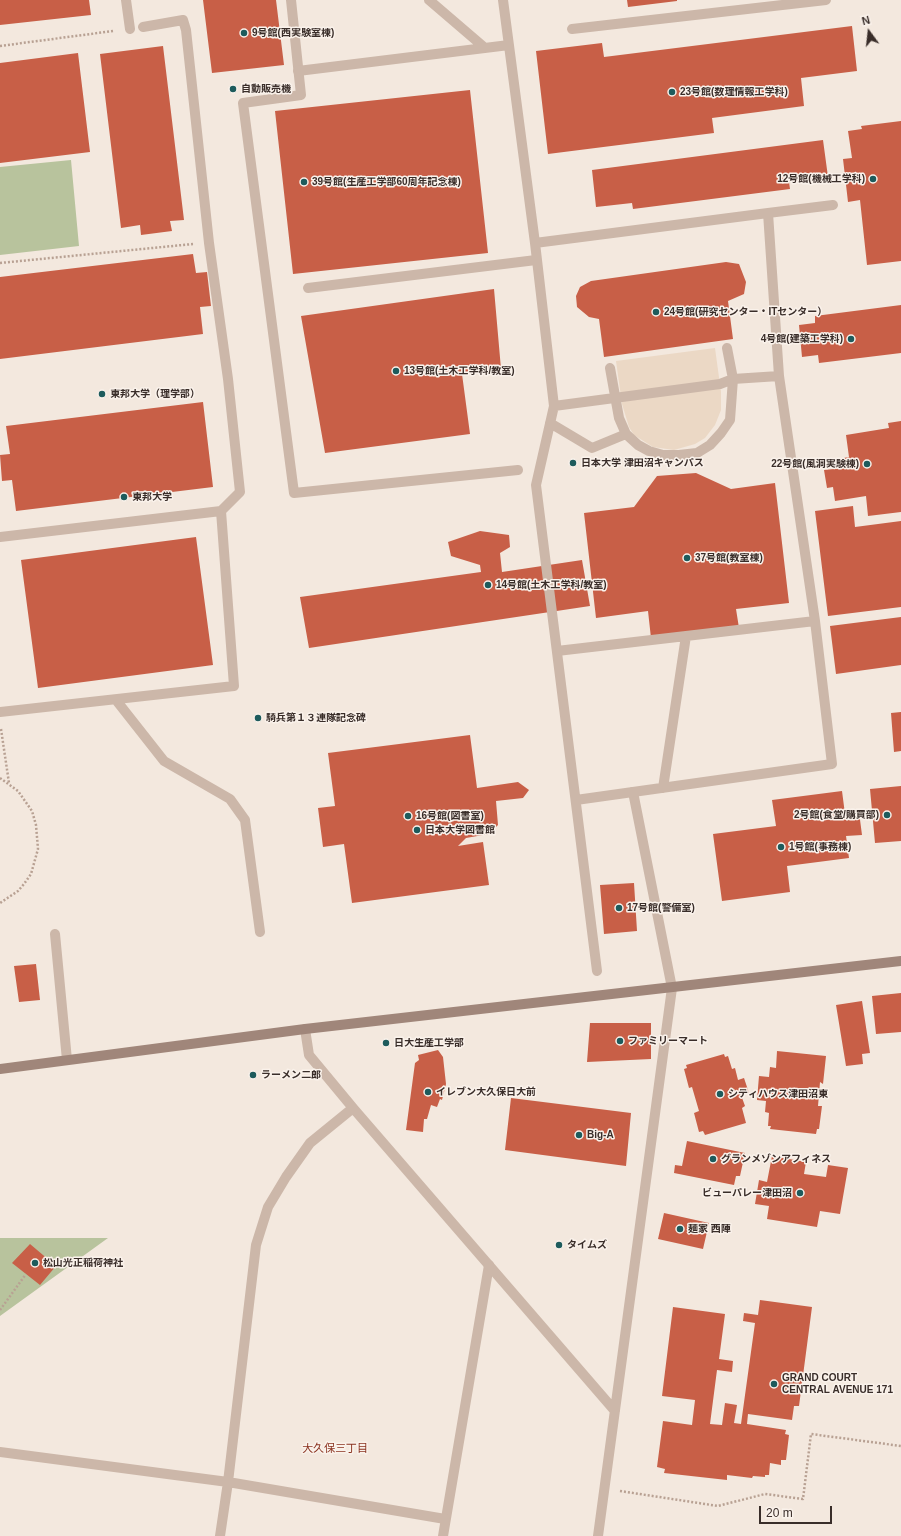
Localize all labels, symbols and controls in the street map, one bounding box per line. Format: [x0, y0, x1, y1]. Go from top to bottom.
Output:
north arrow [849, 12, 889, 52]
text: N [860, 14, 871, 27]
place label: 9号館(西実験室棟) [252, 27, 334, 39]
marker: 9号館(西実験室棟) [239, 28, 249, 38]
place label: 自動販売機 [241, 83, 291, 95]
marker: 自動販売機 [228, 84, 238, 94]
place label: 23号館(数理情報工学科) [680, 86, 788, 98]
marker: 23号館(数理情報工学科) [667, 87, 677, 97]
place label: 12号館(機械工学科) [777, 173, 865, 185]
marker: 12号館(機械工学科) [868, 174, 878, 184]
place label: 39号館(生産工学部60周年記念棟) [312, 176, 461, 188]
marker: 39号館(生産工学部60周年記念棟) [299, 177, 309, 187]
place label: 24号館(研究センター・ITセンター） [664, 306, 827, 318]
marker: 24号館(研究センター・ITセンター） [651, 307, 661, 317]
place label: 4号館(建築工学科) [761, 333, 843, 345]
marker: 4号館(建築工学科) [846, 334, 856, 344]
place label: 13号館(土木工学科/教室) [404, 365, 515, 377]
marker: 13号館(土木工学科/教室) [391, 366, 401, 376]
place label: 東邦大学（理学部） [110, 388, 200, 400]
marker: 東邦大学（理学部） [97, 389, 107, 399]
place label: 日本大学 津田沼キャンパス [581, 457, 704, 469]
marker: 日本大学 津田沼キャンパス [568, 458, 578, 468]
place label: 22号館(風洞実験棟) [771, 458, 859, 470]
marker: 22号館(風洞実験棟) [862, 459, 872, 469]
place label: 東邦大学 [132, 491, 172, 503]
marker: 東邦大学 [119, 492, 129, 502]
place label: 37号館(教室棟) [695, 552, 763, 564]
marker: 37号館(教室棟) [682, 553, 692, 563]
place label: 14号館(土木工学科/教室) [496, 579, 607, 591]
marker: 14号館(土木工学科/教室) [483, 580, 493, 590]
place label: 騎兵第１３連隊記念碑 [266, 712, 366, 724]
marker: 騎兵第１３連隊記念碑 [253, 713, 263, 723]
place label: 2号館(食堂/購買部) [794, 809, 879, 821]
place label: 16号館(図書室) [416, 810, 484, 822]
marker: 2号館(食堂/購買部) [882, 810, 892, 820]
marker: 16号館(図書室) [403, 811, 413, 821]
place label: 日本大学図書館 [425, 824, 495, 836]
marker: 日本大学図書館 [412, 825, 422, 835]
place label: 1号館(事務棟) [789, 841, 851, 853]
marker: 1号館(事務棟) [776, 842, 786, 852]
place label: 17号館(警備室) [627, 902, 695, 914]
marker: 17号館(警備室) [614, 903, 624, 913]
place label: ファミリーマート [628, 1035, 708, 1047]
marker: ファミリーマート [615, 1036, 625, 1046]
place label: 日大生産工学部 [394, 1037, 464, 1049]
marker: 日大生産工学部 [381, 1038, 391, 1048]
place label: ラーメン二郎 [261, 1069, 321, 1081]
marker: ラーメン二郎 [248, 1070, 258, 1080]
place label: イレブン大久保日大前 [436, 1086, 536, 1098]
marker: イレブン大久保日大前 [423, 1087, 433, 1097]
place label: シティハウス津田沼東 [728, 1088, 828, 1100]
marker: シティハウス津田沼東 [715, 1089, 725, 1099]
place label: Big-A [587, 1129, 614, 1141]
marker: Big-A [574, 1130, 584, 1140]
place label: グランメゾンアフィネス [721, 1153, 831, 1165]
marker: グランメゾンアフィネス [708, 1154, 718, 1164]
place label: ビューパレー津田沼 [702, 1187, 792, 1199]
marker: ビューパレー津田沼 [795, 1188, 805, 1198]
place label: 麺家 西陣 [688, 1223, 731, 1235]
marker: 麺家 西陣 [675, 1224, 685, 1234]
place label: タイムズ [567, 1239, 607, 1251]
marker: タイムズ [554, 1240, 564, 1250]
place label: 松山光正稲荷神社 [43, 1257, 123, 1269]
marker: 松山光正稲荷神社 [30, 1258, 40, 1268]
place label: GRAND COURT CENTRAL AVENUE 171 [782, 1372, 893, 1396]
marker: GRAND COURT CENTRAL AVENUE 171 [769, 1379, 779, 1389]
district label: 大久保三丁目 [302, 1442, 368, 1456]
scale bar [761, 1498, 834, 1524]
text: 20 m [766, 1506, 793, 1520]

